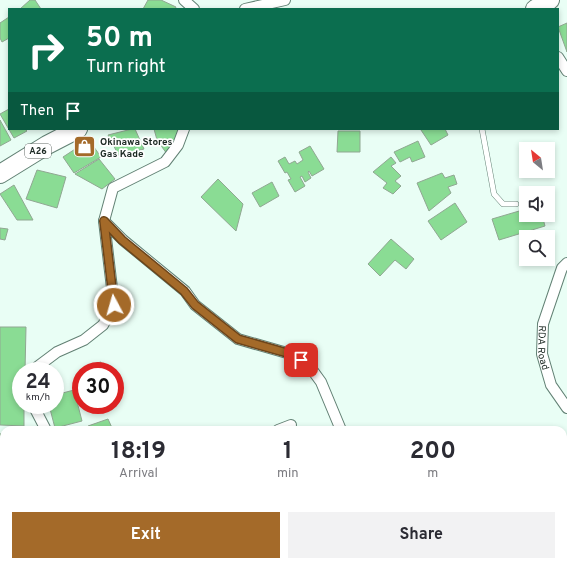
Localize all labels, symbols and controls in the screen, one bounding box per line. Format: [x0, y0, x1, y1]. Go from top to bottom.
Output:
text: 50 m [86, 21, 153, 57]
icon: right [20, 24, 72, 76]
text: Turn right [86, 56, 166, 79]
icon: arrive [62, 100, 84, 122]
text: Then [20, 102, 54, 121]
shop icon: Okinawa Stores Gas Kade [72, 134, 98, 160]
place label: Okinawa Stores Gas Kade [100, 136, 172, 161]
north arrow [519, 142, 555, 178]
map controls [519, 142, 555, 266]
road number: A26 [25, 144, 51, 158]
button: sound [519, 186, 555, 222]
button: search [519, 230, 555, 266]
position arrow [93, 284, 135, 326]
street label: RDA Road [534, 325, 551, 372]
pin [284, 343, 318, 377]
icon: arrive [290, 349, 312, 371]
speed limit sign: 30 [72, 362, 124, 414]
text: 24 [25, 370, 51, 396]
text: km/h [26, 391, 50, 404]
text: 18:19 [111, 437, 166, 467]
text: 1 [283, 437, 293, 467]
text: 200 [410, 437, 456, 467]
text: Arrival [119, 466, 158, 482]
text: min [277, 466, 299, 482]
text: m [427, 466, 438, 482]
button: Exit [12, 512, 280, 558]
button: Share [288, 512, 555, 558]

